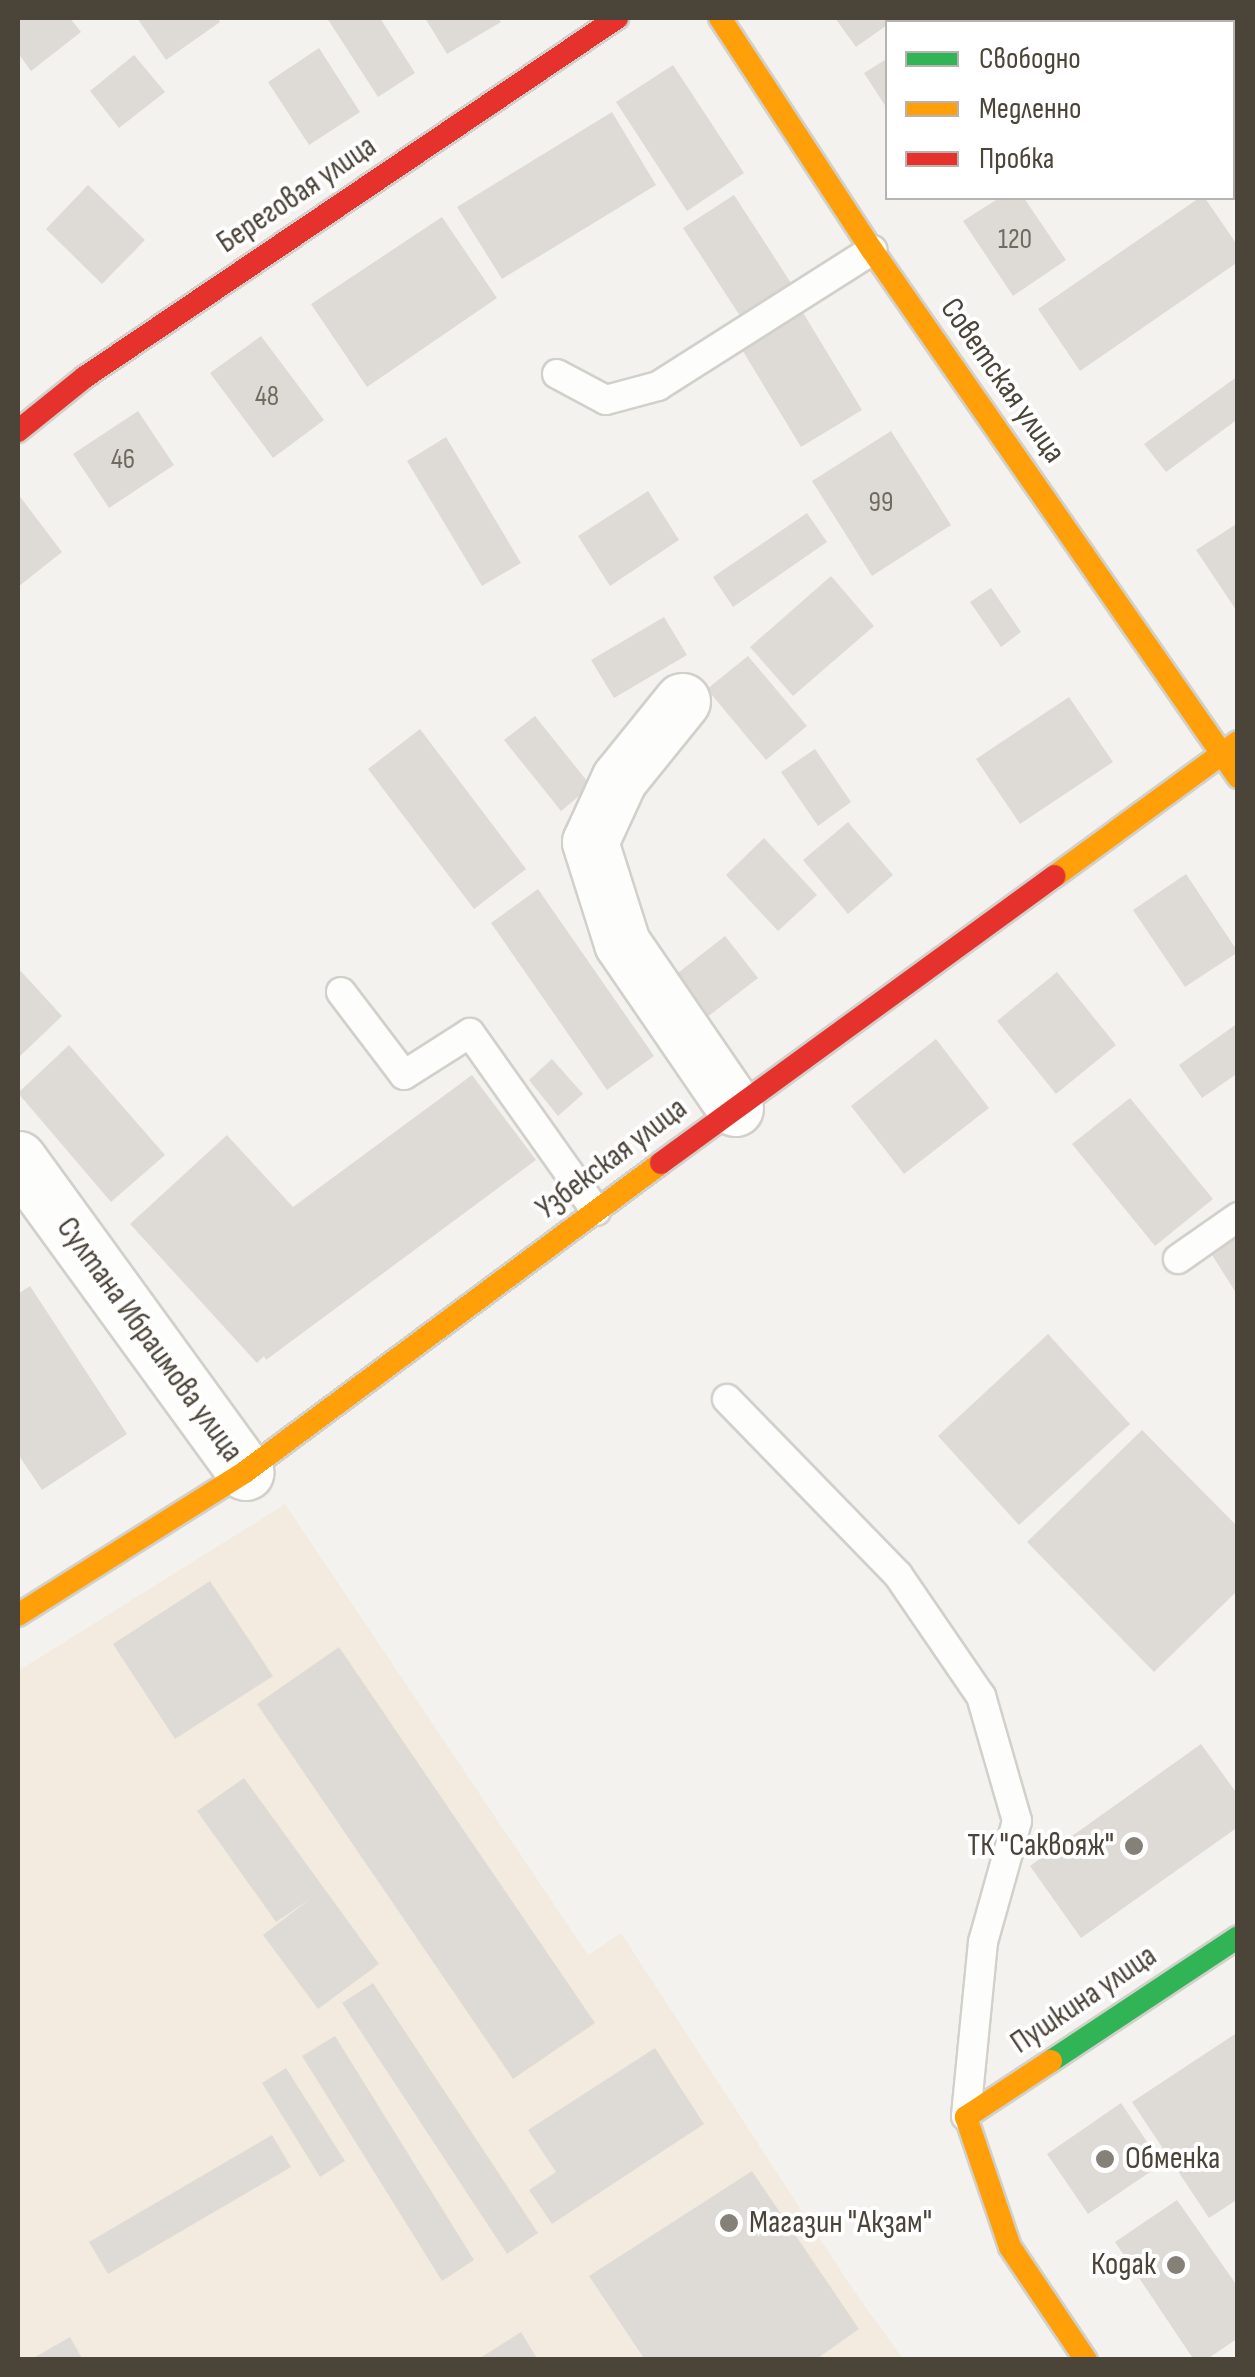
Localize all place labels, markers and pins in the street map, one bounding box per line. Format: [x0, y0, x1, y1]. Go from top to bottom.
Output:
place label: ТК "Саквояж" [967, 1827, 1114, 1865]
marker: ТК "Саквояж" [1123, 1835, 1145, 1857]
place label: Обменка [1125, 2140, 1220, 2178]
marker: Обменка [1094, 2148, 1116, 2170]
place label: Магазин "Акзам" [749, 2204, 932, 2242]
marker: Магазин "Акзам" [718, 2212, 740, 2234]
place label: Кодак [1091, 2246, 1156, 2284]
marker: Кодак [1165, 2254, 1187, 2276]

